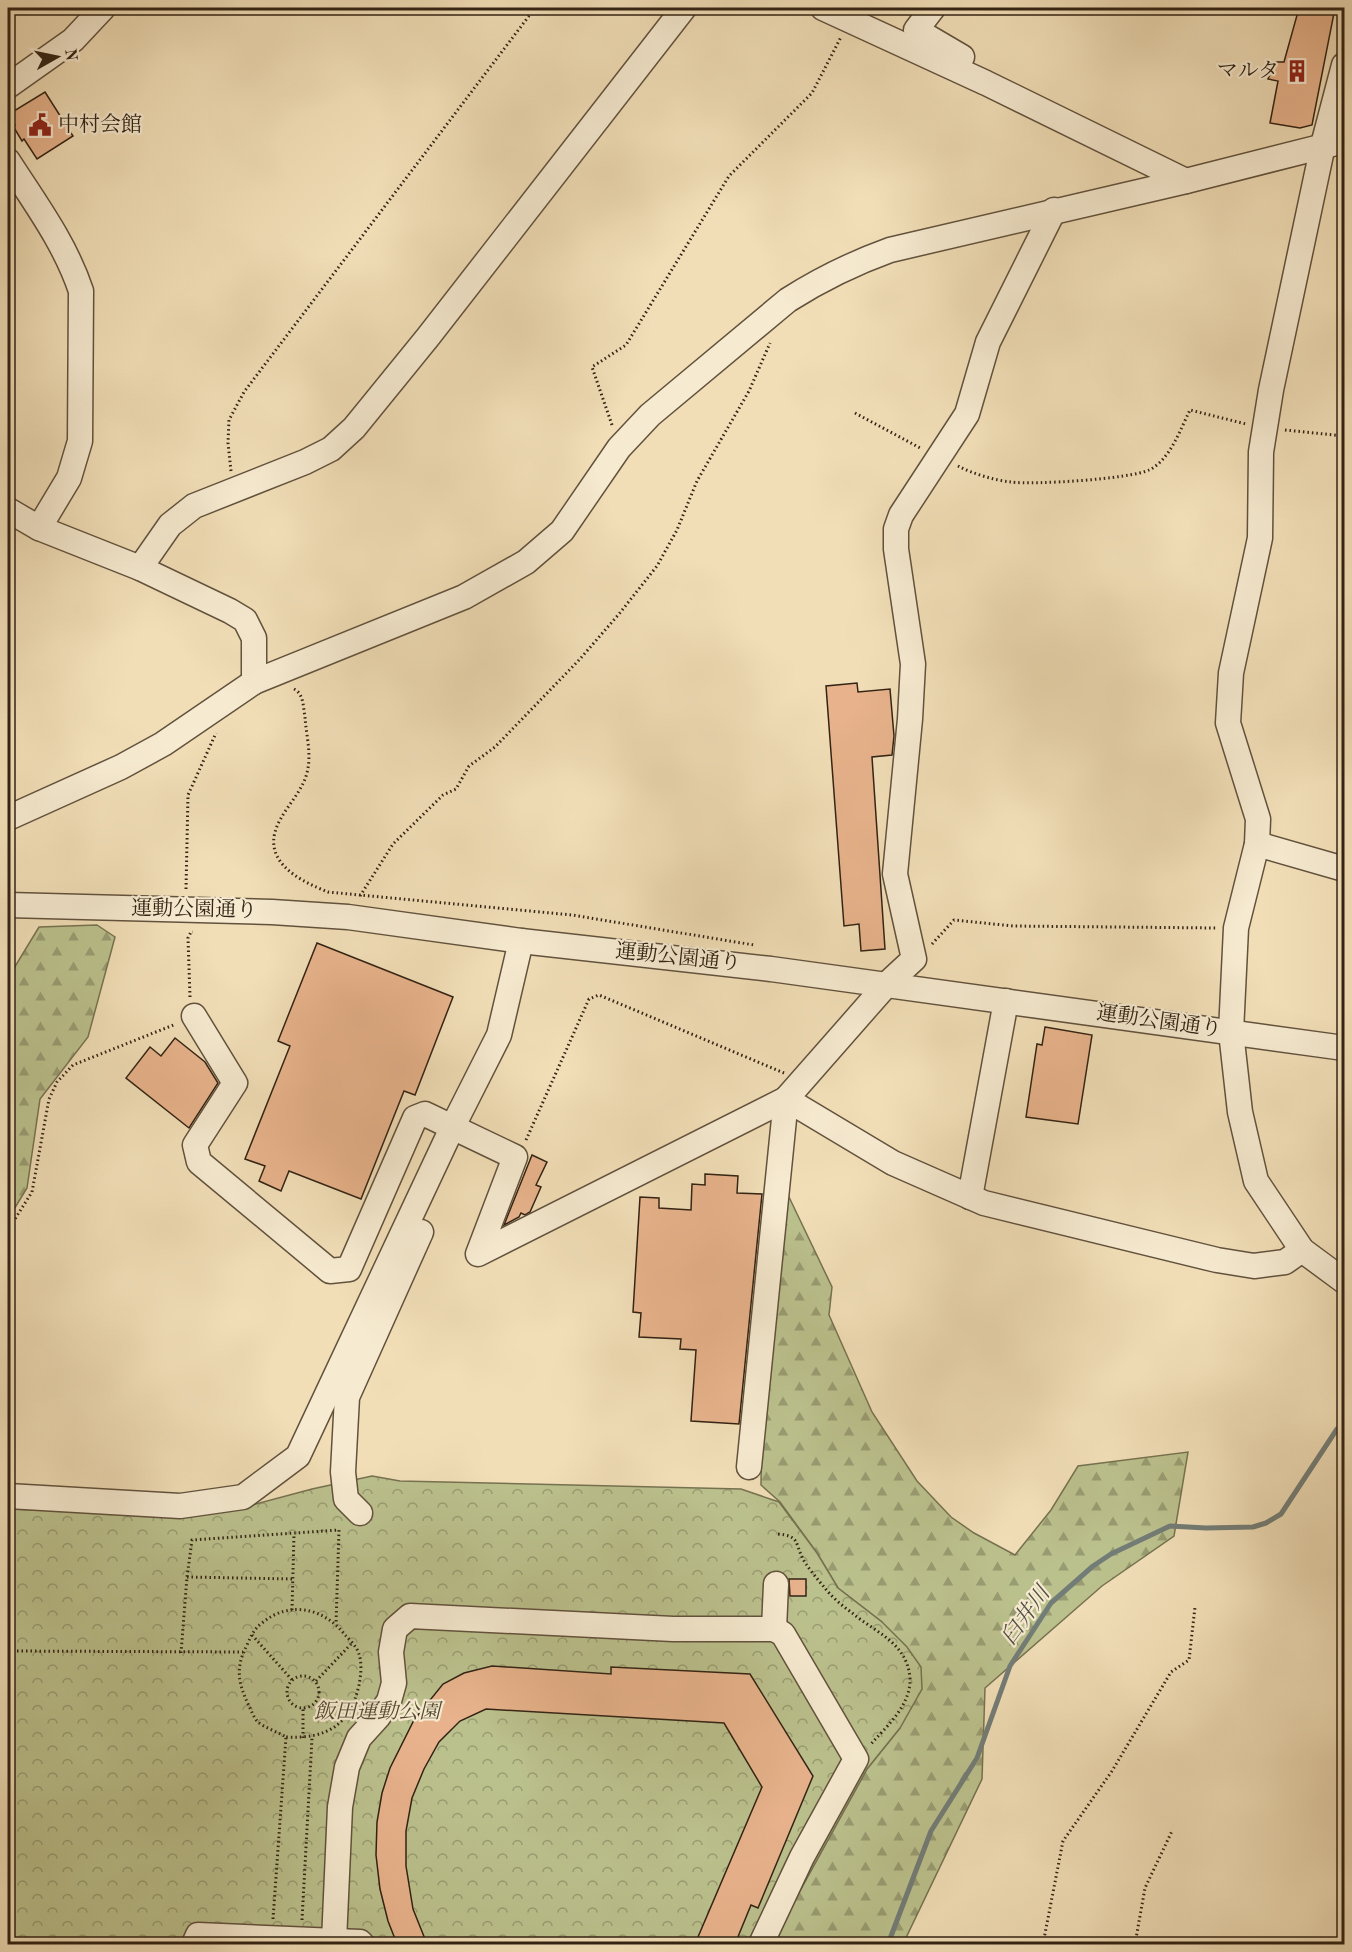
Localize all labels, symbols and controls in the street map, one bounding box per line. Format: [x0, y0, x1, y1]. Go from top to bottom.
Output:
north arrow [27, 27, 87, 87]
text: N [61, 48, 79, 63]
building icon: マルタ [1284, 58, 1310, 84]
place label: マルタ [1217, 60, 1279, 82]
public building icon: 中村会館 [27, 112, 53, 138]
place label: 中村会館 [58, 113, 142, 136]
street label: 運動公園通り [131, 896, 257, 922]
street label: 運動公園通り [614, 939, 742, 975]
street label: 運動公園通り [1095, 1001, 1223, 1041]
water label: 臼井川 [996, 1580, 1055, 1649]
park label: 飯田運動公園 [314, 1700, 443, 1723]

